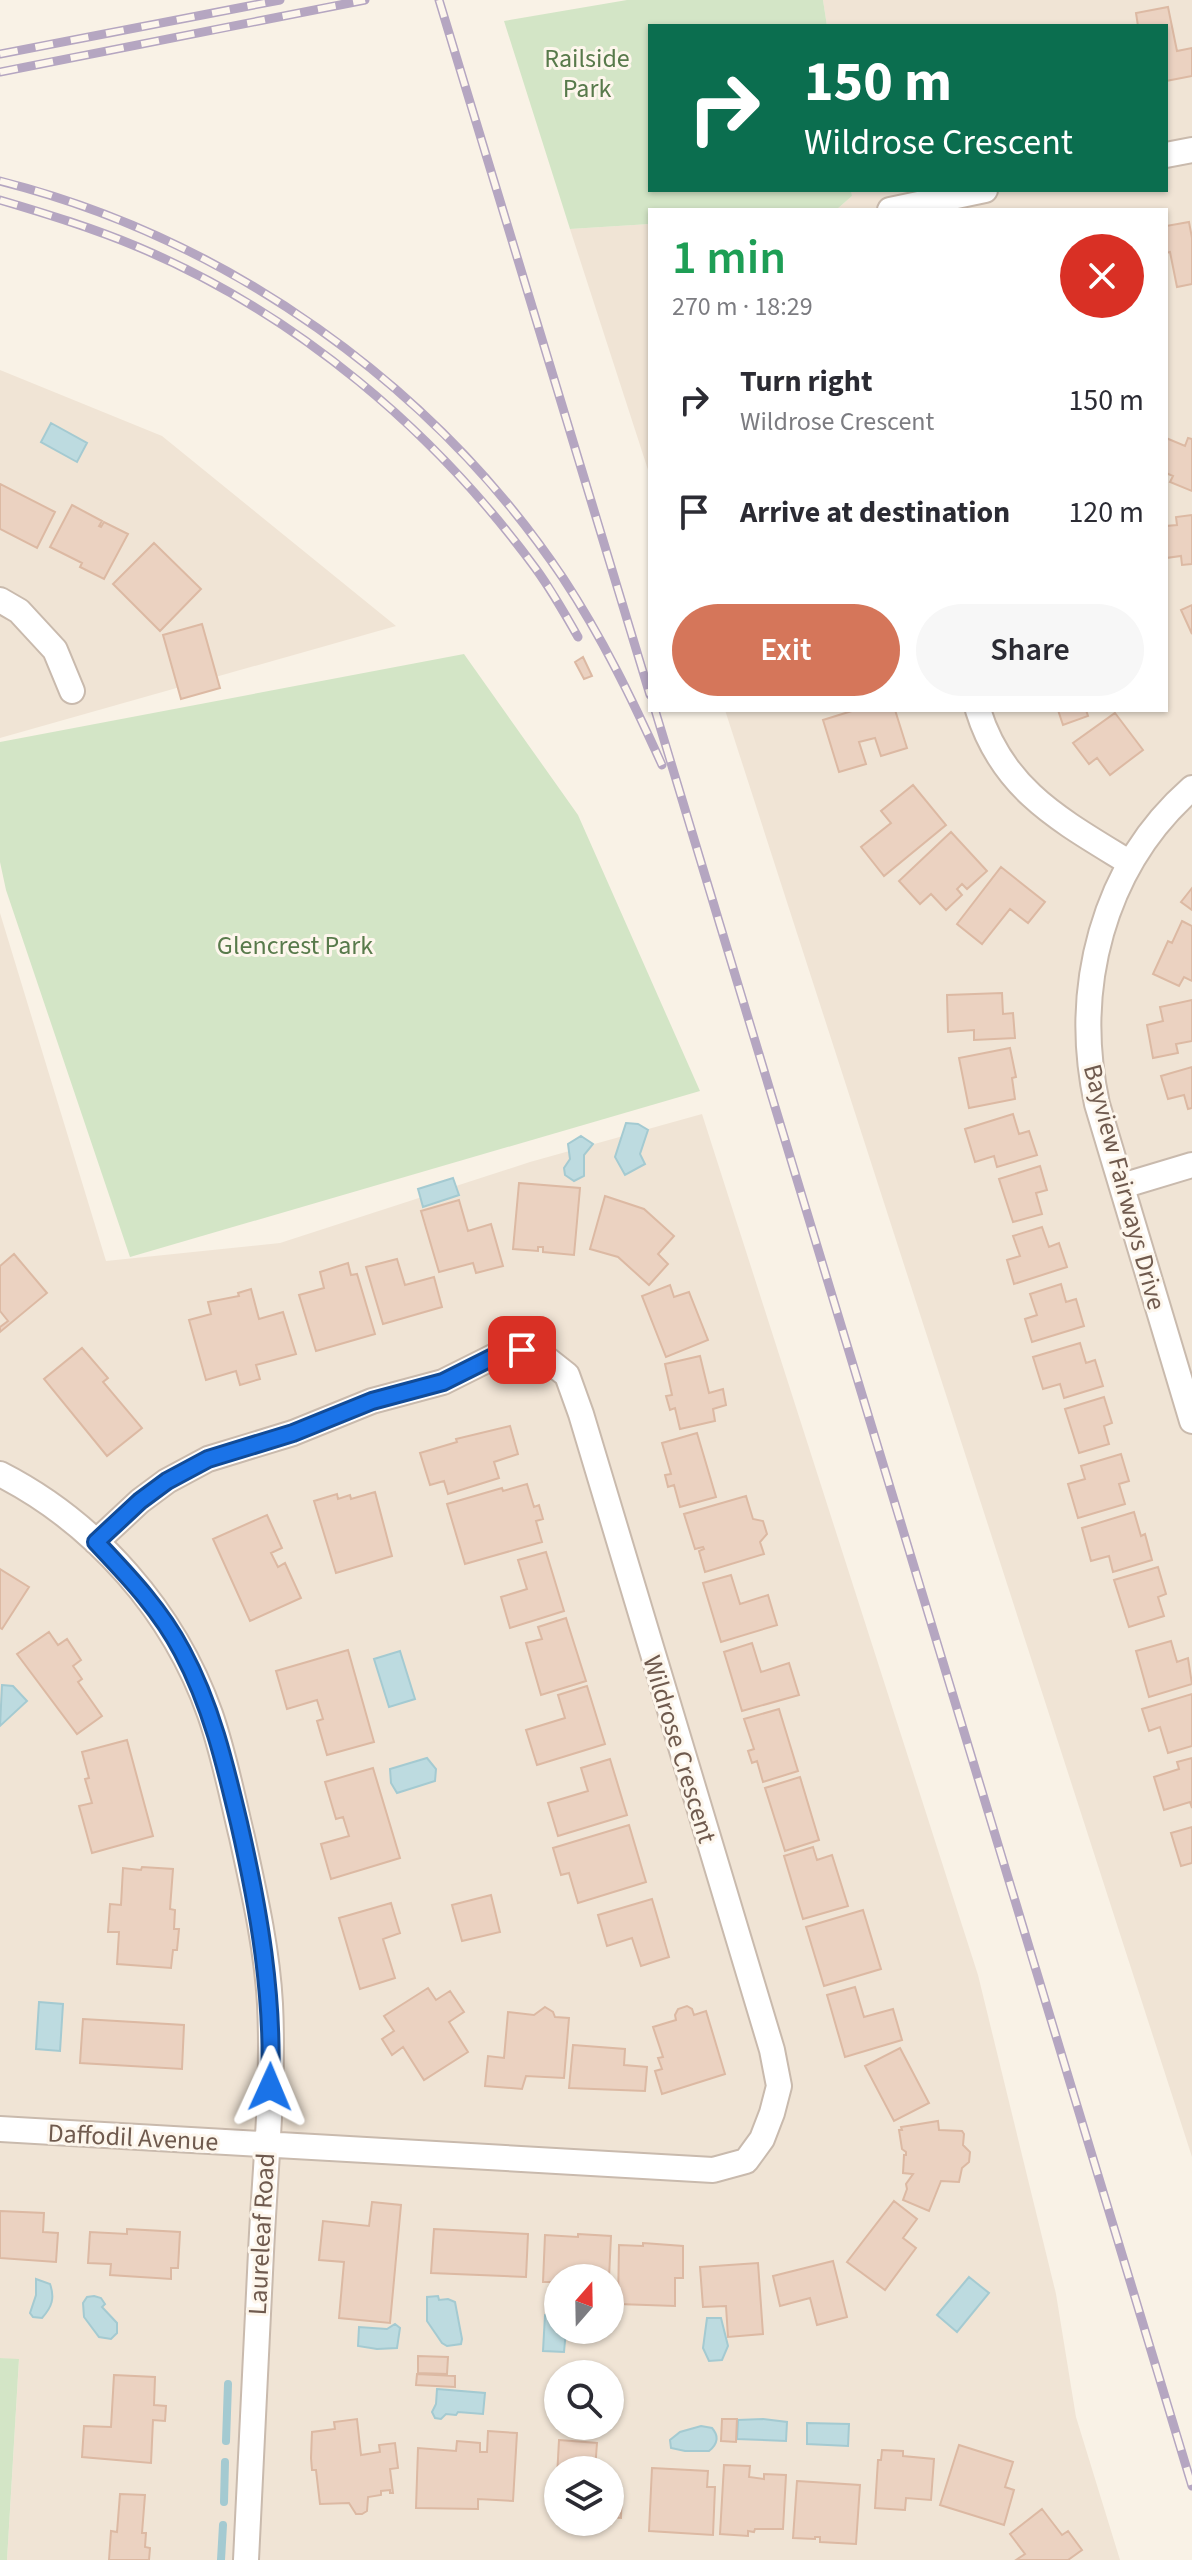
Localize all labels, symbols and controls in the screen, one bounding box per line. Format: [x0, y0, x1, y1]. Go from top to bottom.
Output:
park label: Railside Park [544, 40, 630, 107]
text: 150 m [804, 43, 952, 122]
icon: right [672, 56, 776, 160]
text: Wildrose Crescent [804, 117, 1073, 168]
text: 1 min [672, 224, 786, 292]
button: close [1060, 234, 1144, 318]
text: 270 m · 18:29 [672, 288, 813, 325]
text: Turn right [740, 360, 872, 403]
icon: right [672, 378, 716, 422]
text: 150 m [1068, 379, 1144, 422]
text: Wildrose Crescent [740, 403, 934, 440]
icon: arrive [672, 490, 716, 534]
text: Arrive at destination [740, 491, 1010, 534]
text: 120 m [1068, 491, 1144, 534]
button: Exit [672, 604, 900, 696]
button: Share [916, 604, 1144, 696]
park label: Glencrest Park [217, 927, 373, 964]
street label: Bayview Fairways Drive [1074, 1060, 1175, 1314]
pin [488, 1316, 556, 1384]
icon: arrive [500, 1328, 544, 1372]
street label: Wildrose Crescent [633, 1651, 726, 1848]
position arrow [228, 2045, 312, 2129]
street label: Daffodil Avenue [47, 2115, 219, 2160]
street label: Laureleaf Road [239, 2152, 284, 2316]
north arrow [544, 2264, 624, 2344]
map controls [544, 2264, 624, 2536]
button: search [544, 2360, 624, 2440]
button: layers [544, 2456, 624, 2536]

